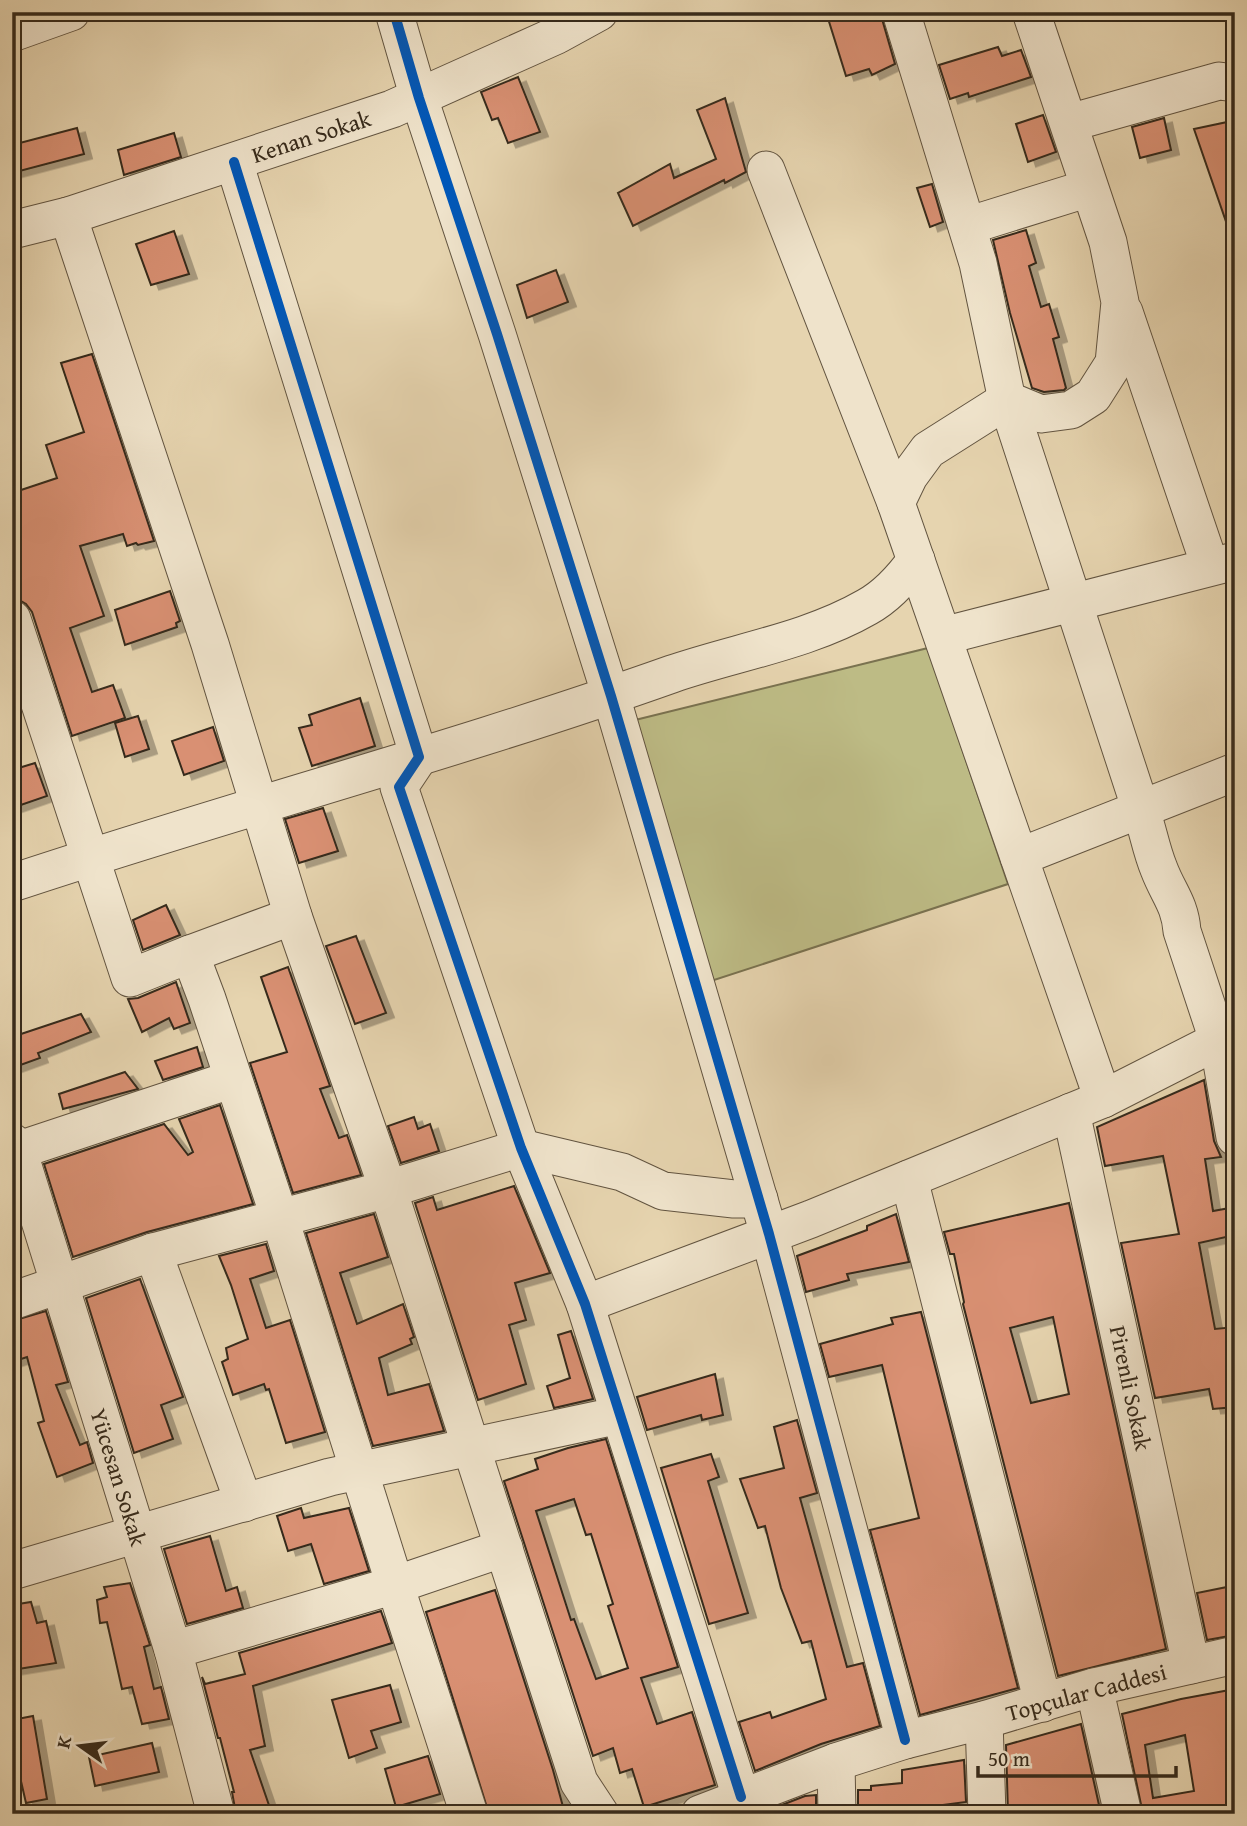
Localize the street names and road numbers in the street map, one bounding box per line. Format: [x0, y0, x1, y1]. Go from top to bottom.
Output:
street label: Kenan Sokak [247, 101, 375, 171]
street label: Pirenli Sokak [1102, 1323, 1160, 1454]
street label: Yücesan Sokak [82, 1404, 156, 1550]
street label: Topçular Caddesi [1002, 1655, 1170, 1729]

